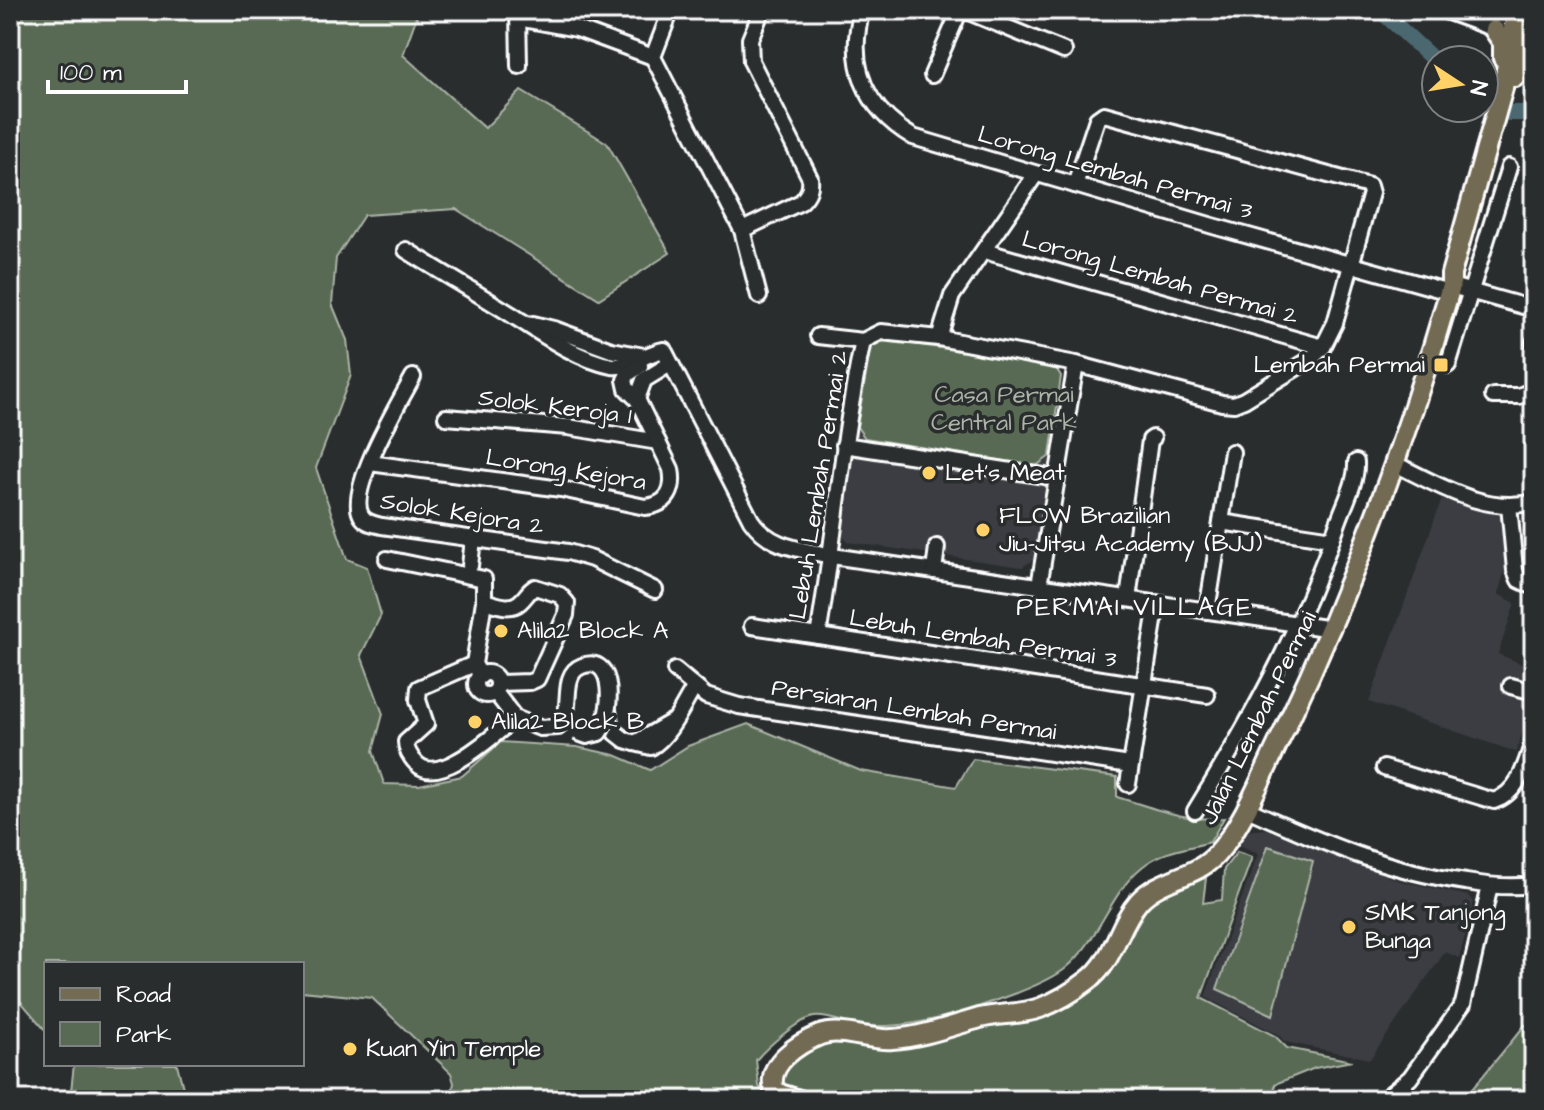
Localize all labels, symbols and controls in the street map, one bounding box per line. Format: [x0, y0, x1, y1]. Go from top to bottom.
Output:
scale bar [48, 44, 186, 94]
north arrow [1420, 44, 1500, 124]
text: 100 m [60, 56, 122, 90]
text: N [1461, 78, 1495, 98]
street label: Lorong Lembah Permai 3 [973, 117, 1256, 229]
street label: Lorong Lembah Permai 2 [1018, 222, 1302, 335]
street label: Lebuh Lembah Permai 2 [781, 348, 857, 622]
place label: Lembah Permai [1253, 348, 1425, 382]
marker: Lembah Permai [1432, 356, 1450, 374]
park label: Casa Permai Central Park [931, 378, 1077, 440]
street label: Solok Keroja 1 [477, 381, 633, 433]
street label: Lorong Kejora [483, 441, 648, 500]
place label: Let's Meat [945, 456, 1065, 490]
marker: Let's Meat [920, 464, 938, 482]
street label: Solok Kejora 2 [378, 484, 546, 544]
place label: FLOW Brazilian Jiu-Jitsu Academy (BJJ) [999, 499, 1262, 562]
marker: FLOW Brazilian Jiu-Jitsu Academy (BJJ) [974, 521, 992, 539]
district label: PERMAI VILLAGE [1016, 589, 1254, 625]
street label: Lebuh Lembah Permai 3 [847, 601, 1119, 677]
street label: Jalan Lembah Permai [1192, 605, 1326, 831]
place label: Alila2 Block A [517, 614, 668, 648]
marker: Alila2 Block A [492, 622, 510, 640]
street label: Persiaran Lembah Permai [769, 671, 1059, 749]
place label: Alila2 Block B [491, 705, 644, 739]
marker: Alila2 Block B [466, 713, 484, 731]
place label: SMK Tanjong Bunga [1365, 896, 1506, 959]
marker: SMK Tanjong Bunga [1340, 918, 1358, 936]
legend [44, 962, 304, 1066]
text: Road [116, 978, 171, 1012]
text: Park [116, 1018, 172, 1052]
place label: Kuan Yin Temple [366, 1032, 541, 1066]
marker: Kuan Yin Temple [341, 1040, 359, 1058]

